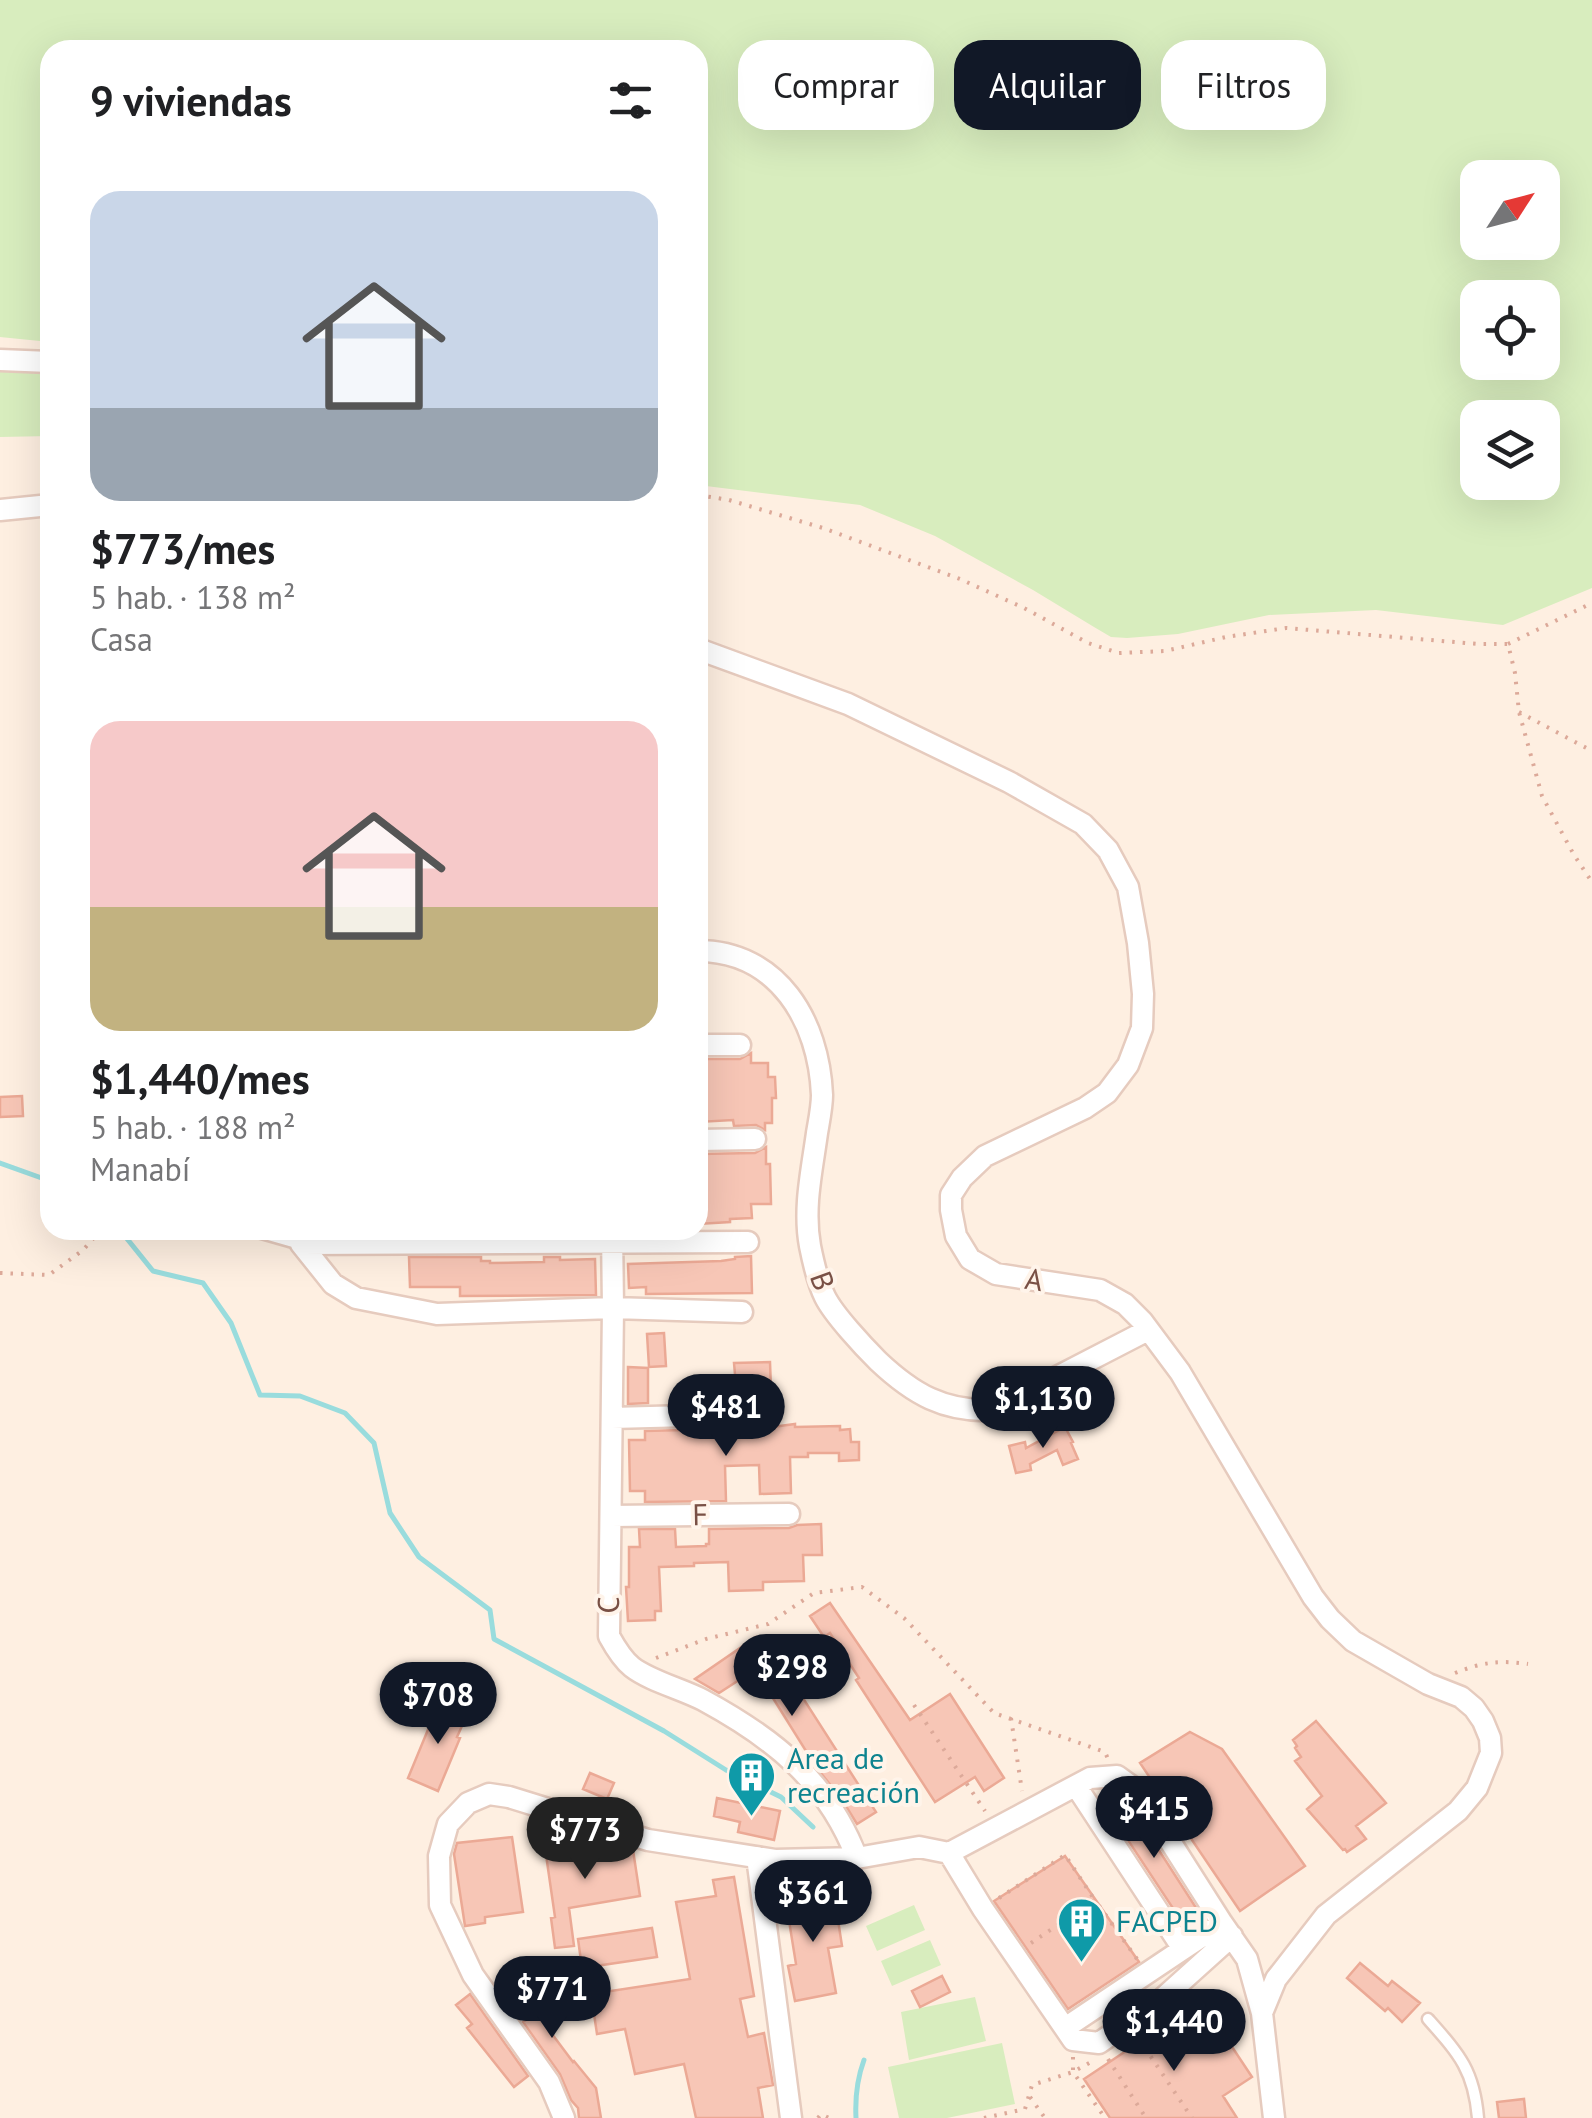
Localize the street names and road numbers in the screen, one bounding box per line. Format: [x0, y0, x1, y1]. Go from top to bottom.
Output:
street label: A [1023, 1258, 1046, 1299]
street label: B [802, 1266, 845, 1295]
street label: F [692, 1494, 708, 1533]
street label: C [588, 1596, 627, 1614]

